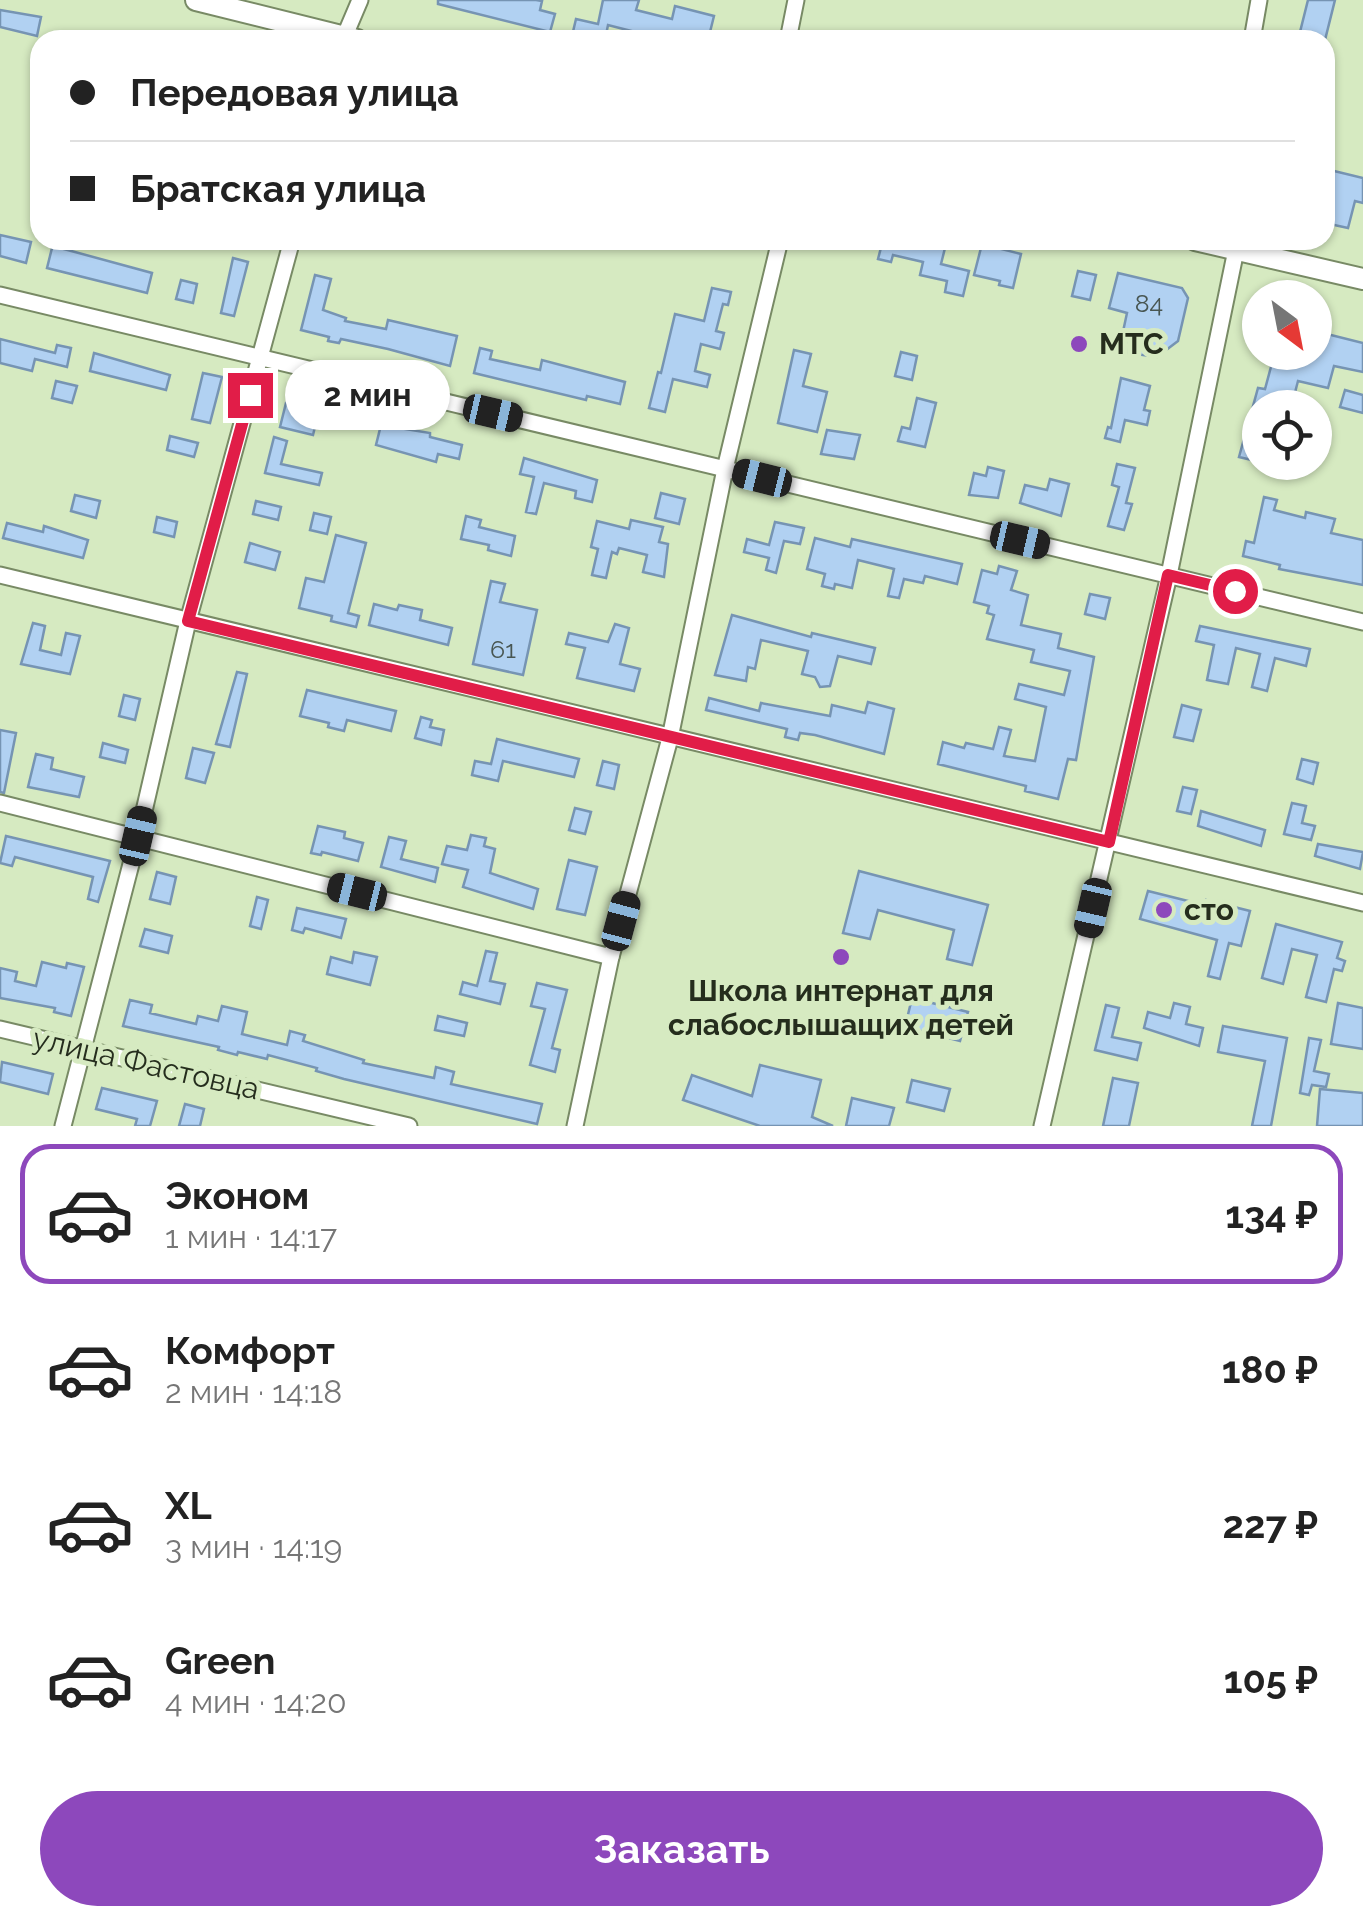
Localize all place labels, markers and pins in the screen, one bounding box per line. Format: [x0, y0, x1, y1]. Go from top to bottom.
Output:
place label: МТС [1099, 326, 1164, 361]
marker: МТС [1068, 333, 1090, 355]
place label: сто [1184, 892, 1234, 927]
marker: сто [1153, 899, 1175, 921]
marker: Школа интернат для слабослышащих детей [830, 946, 852, 968]
place label: Школа интернат для слабослышащих детей [668, 973, 1014, 1042]

